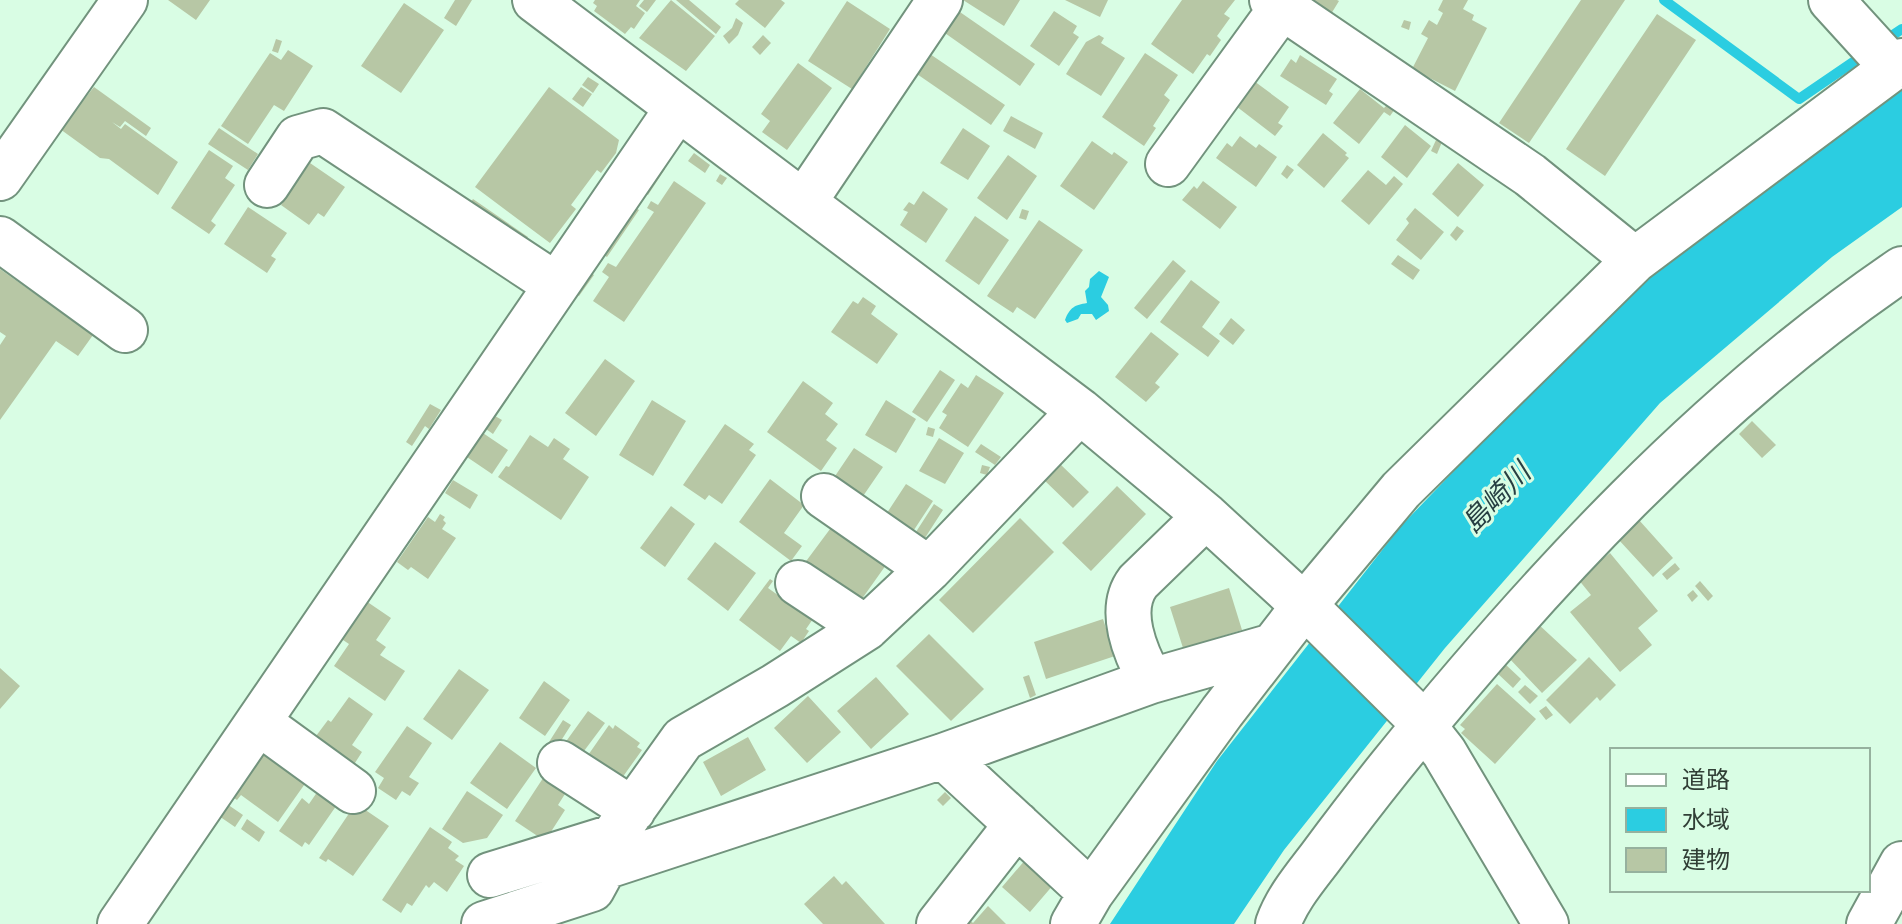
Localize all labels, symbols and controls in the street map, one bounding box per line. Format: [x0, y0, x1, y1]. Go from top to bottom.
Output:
water label: 島崎川 [1454, 453, 1538, 539]
legend [1610, 748, 1870, 892]
text: 道路 [1682, 764, 1730, 793]
text: 水域 [1682, 804, 1730, 833]
text: 建物 [1682, 844, 1730, 873]

